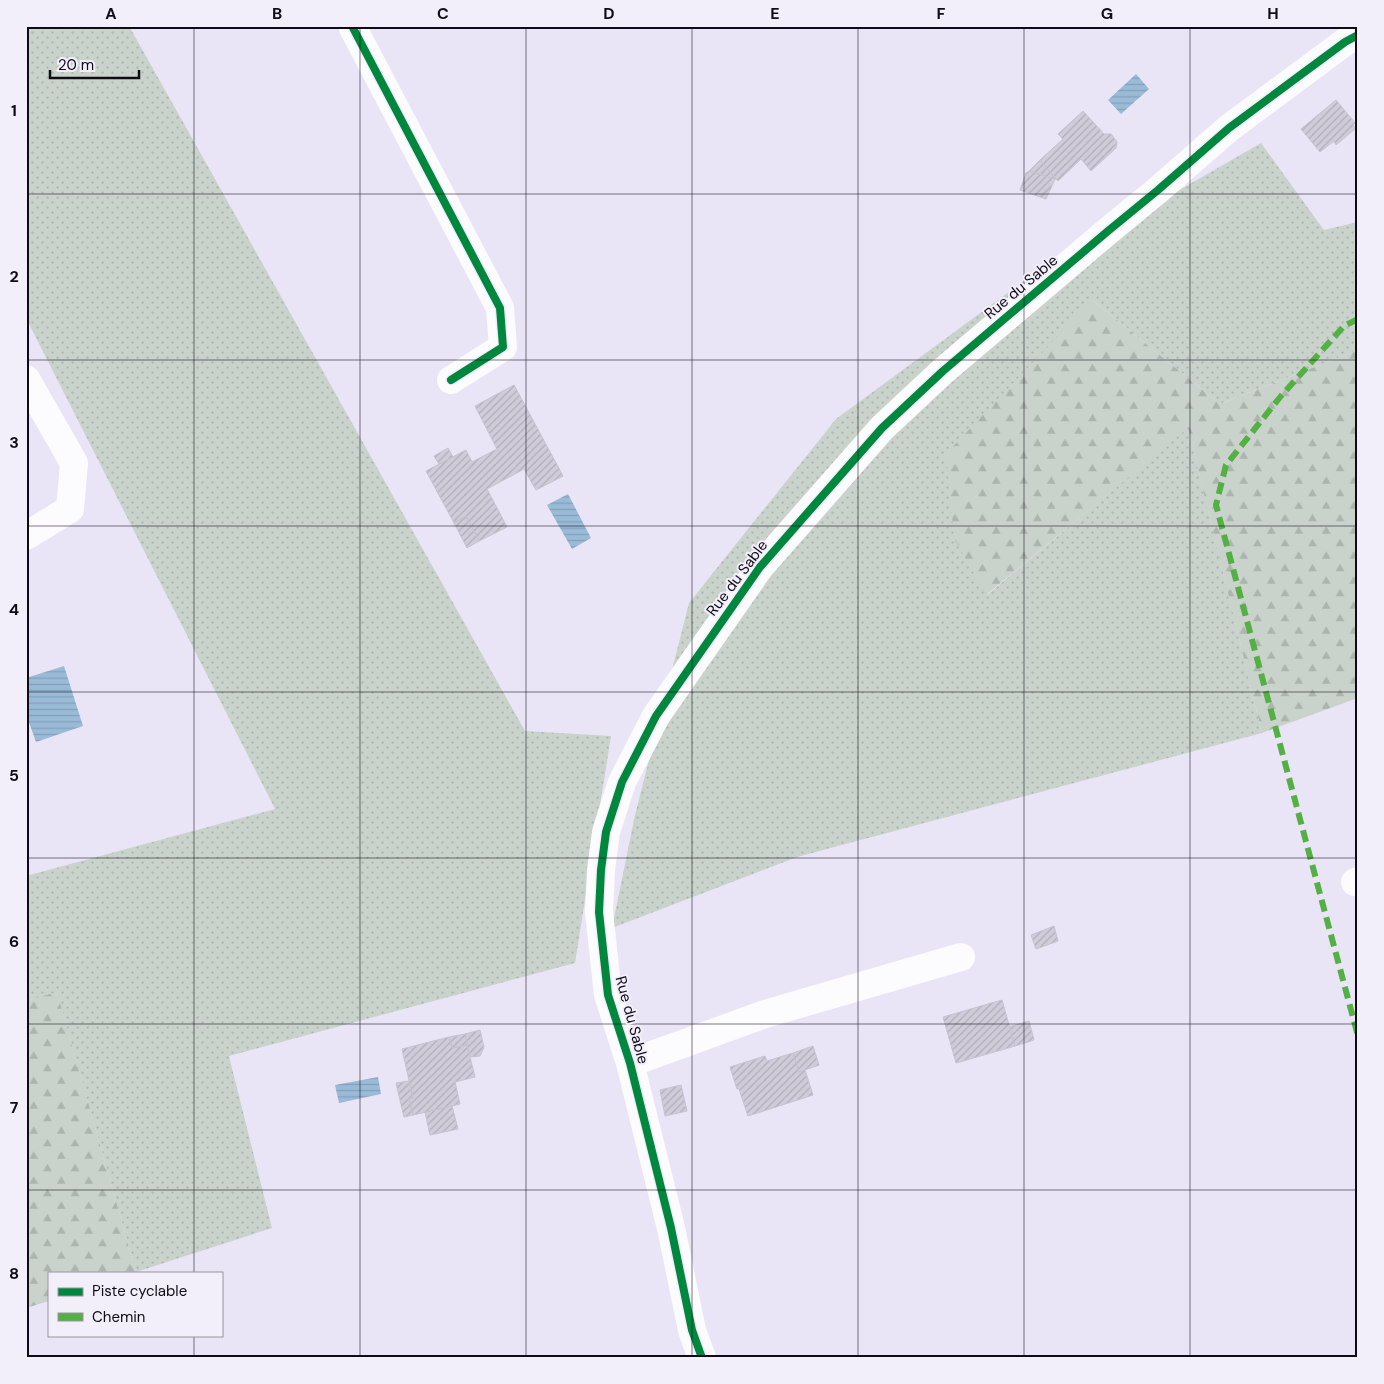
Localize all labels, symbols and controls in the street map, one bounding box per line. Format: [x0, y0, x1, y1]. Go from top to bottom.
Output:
text: A [105, 3, 117, 24]
text: B [272, 3, 282, 24]
text: C [437, 3, 449, 24]
text: D [603, 3, 615, 24]
text: E [770, 3, 780, 24]
text: F [937, 3, 946, 24]
text: G [1101, 3, 1113, 24]
text: H [1267, 3, 1279, 24]
scale bar [50, 48, 139, 80]
text: 20 m [58, 55, 94, 75]
text: 1 [11, 100, 17, 121]
street label: Rue du Sable [980, 250, 1062, 324]
text: 2 [9, 266, 19, 287]
text: 3 [9, 432, 19, 453]
street label: Rue du Sable [702, 536, 772, 620]
text: 4 [9, 599, 19, 620]
text: 5 [9, 765, 19, 786]
text: 6 [9, 931, 19, 952]
street label: Rue du Sable [611, 974, 653, 1066]
text: 7 [10, 1097, 19, 1118]
text: 8 [9, 1263, 19, 1284]
legend [48, 1272, 222, 1336]
text: Piste cyclable [92, 1281, 187, 1301]
text: Chemin [92, 1307, 145, 1327]

